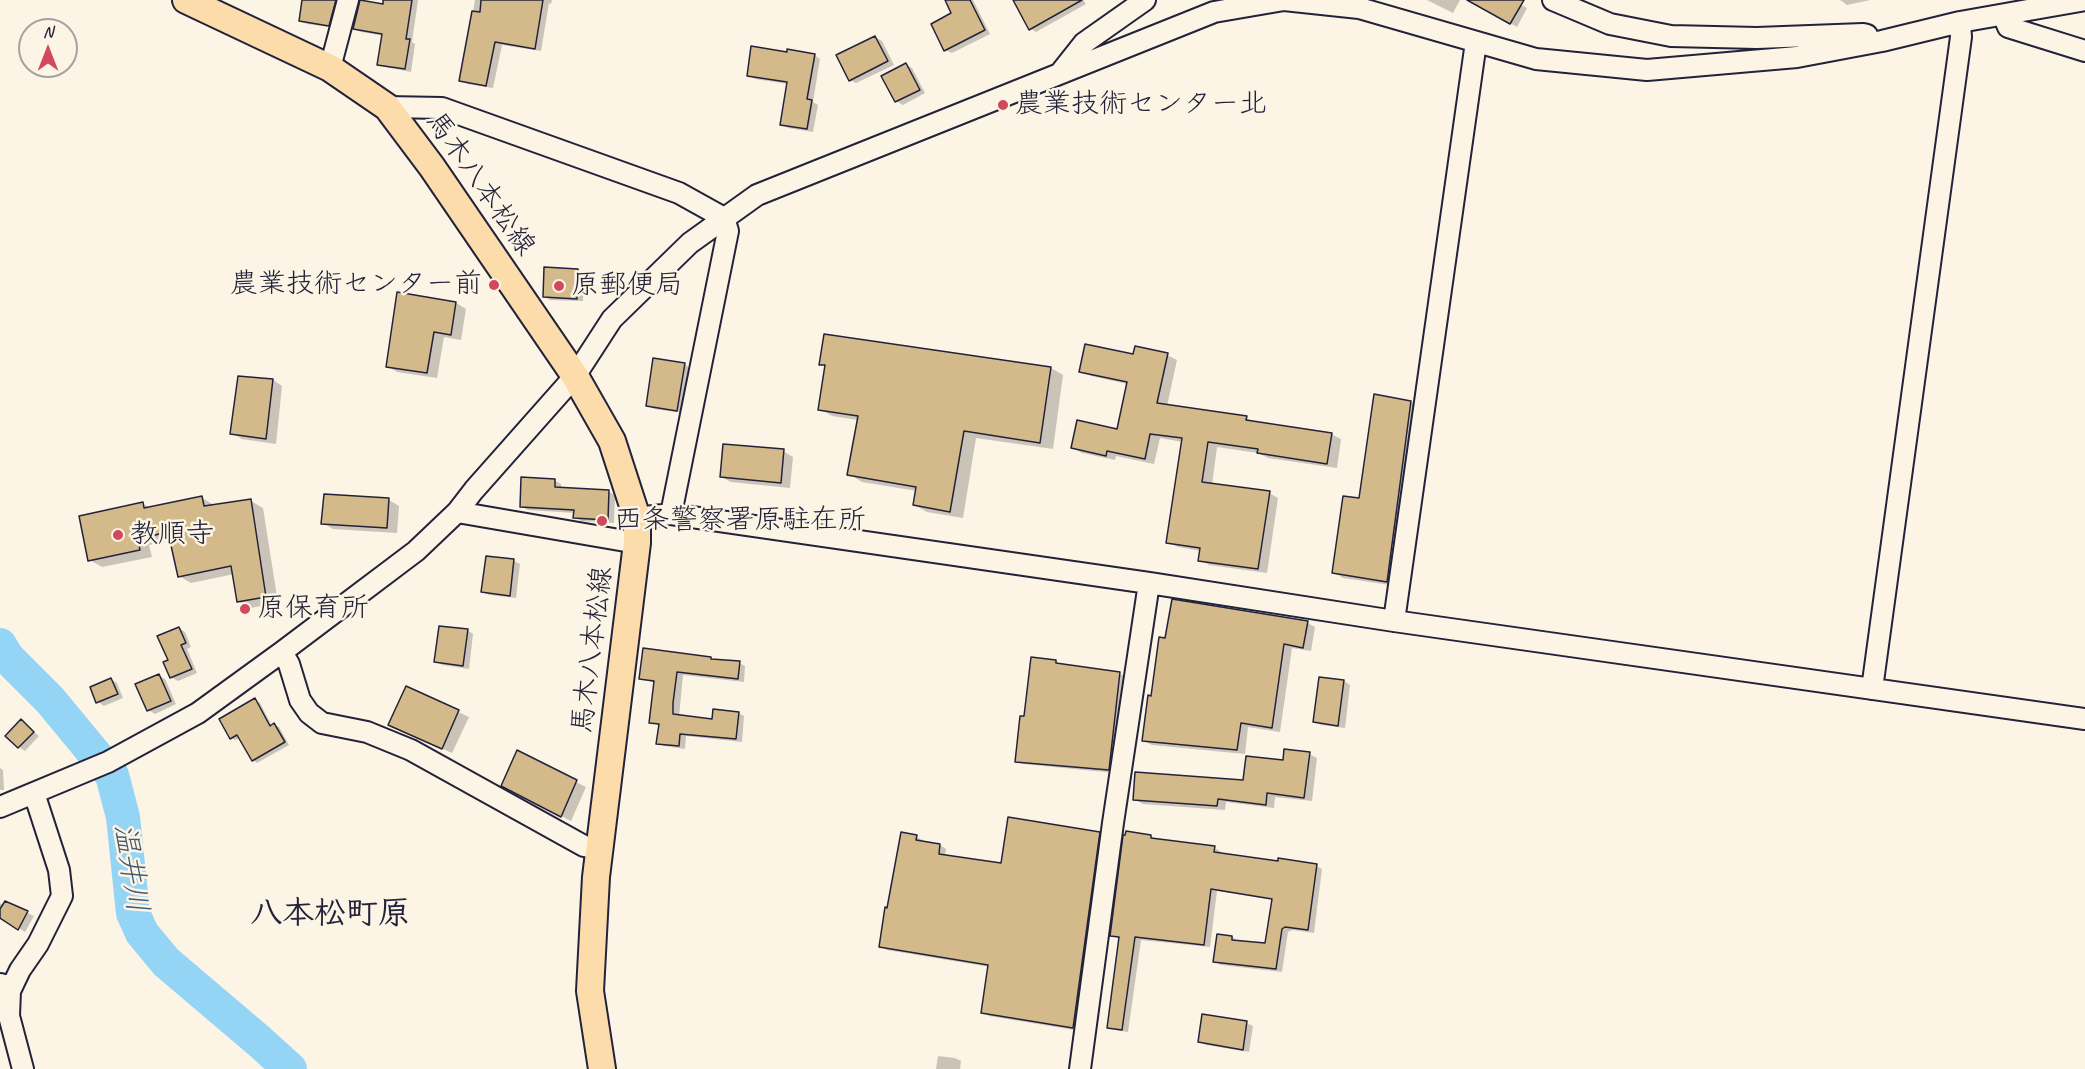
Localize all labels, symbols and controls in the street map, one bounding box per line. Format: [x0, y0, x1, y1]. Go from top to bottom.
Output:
north arrow [18, 18, 78, 78]
text: N [43, 22, 53, 42]
place label: 農業技術センター北 [1015, 88, 1267, 122]
marker: 農業技術センター北 [996, 98, 1010, 112]
street label: 馬木八本松線 [418, 106, 542, 262]
place label: 農業技術センター前 [230, 268, 482, 302]
place label: 原郵便局 [571, 269, 683, 303]
marker: 農業技術センター前 [487, 278, 501, 292]
marker: 原郵便局 [552, 279, 566, 293]
place label: 西条警察署原駐在所 [614, 504, 866, 538]
marker: 西条警察署原駐在所 [595, 514, 609, 528]
place label: 教順寺 [130, 518, 214, 552]
marker: 教順寺 [111, 528, 125, 542]
street label: 馬木八本松線 [566, 565, 620, 735]
place label: 原保育所 [257, 592, 369, 626]
marker: 原保育所 [238, 602, 252, 616]
water label: 温井川 [105, 821, 155, 915]
district label: 八本松町原 [250, 896, 410, 934]

